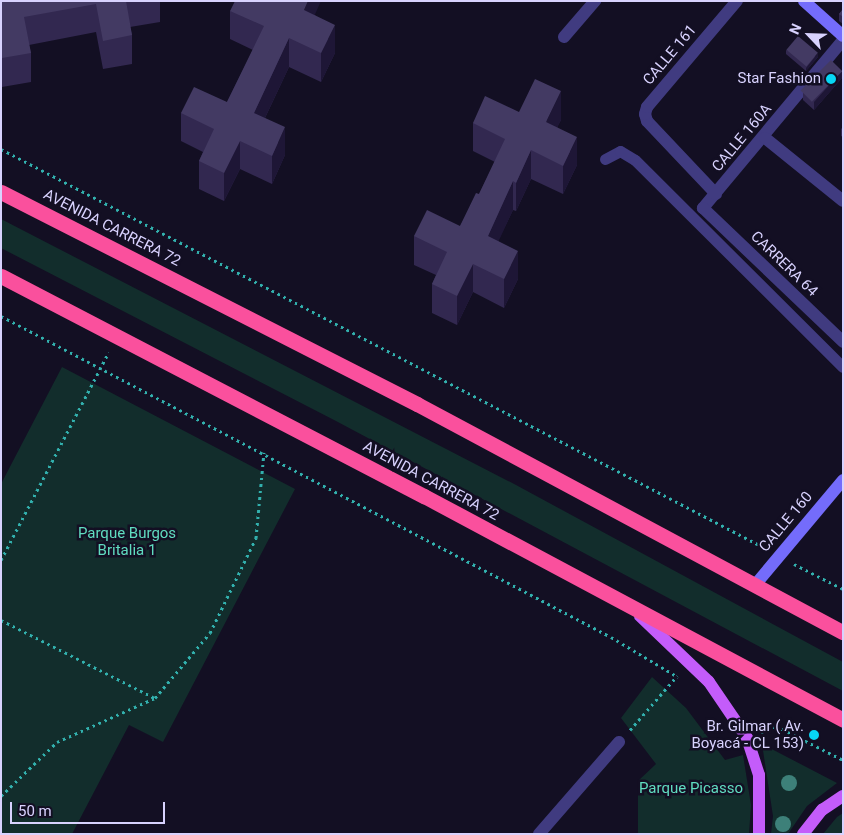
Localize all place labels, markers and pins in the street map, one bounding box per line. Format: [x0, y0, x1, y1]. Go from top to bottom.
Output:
place label: Star Fashion [738, 70, 821, 88]
marker: Star Fashion [825, 73, 837, 85]
place label: Br. Gilmar ( Av. Boyacá - CL 153) [691, 717, 804, 752]
marker: Br. Gilmar ( Av. Boyacá - CL 153) [808, 729, 820, 741]

